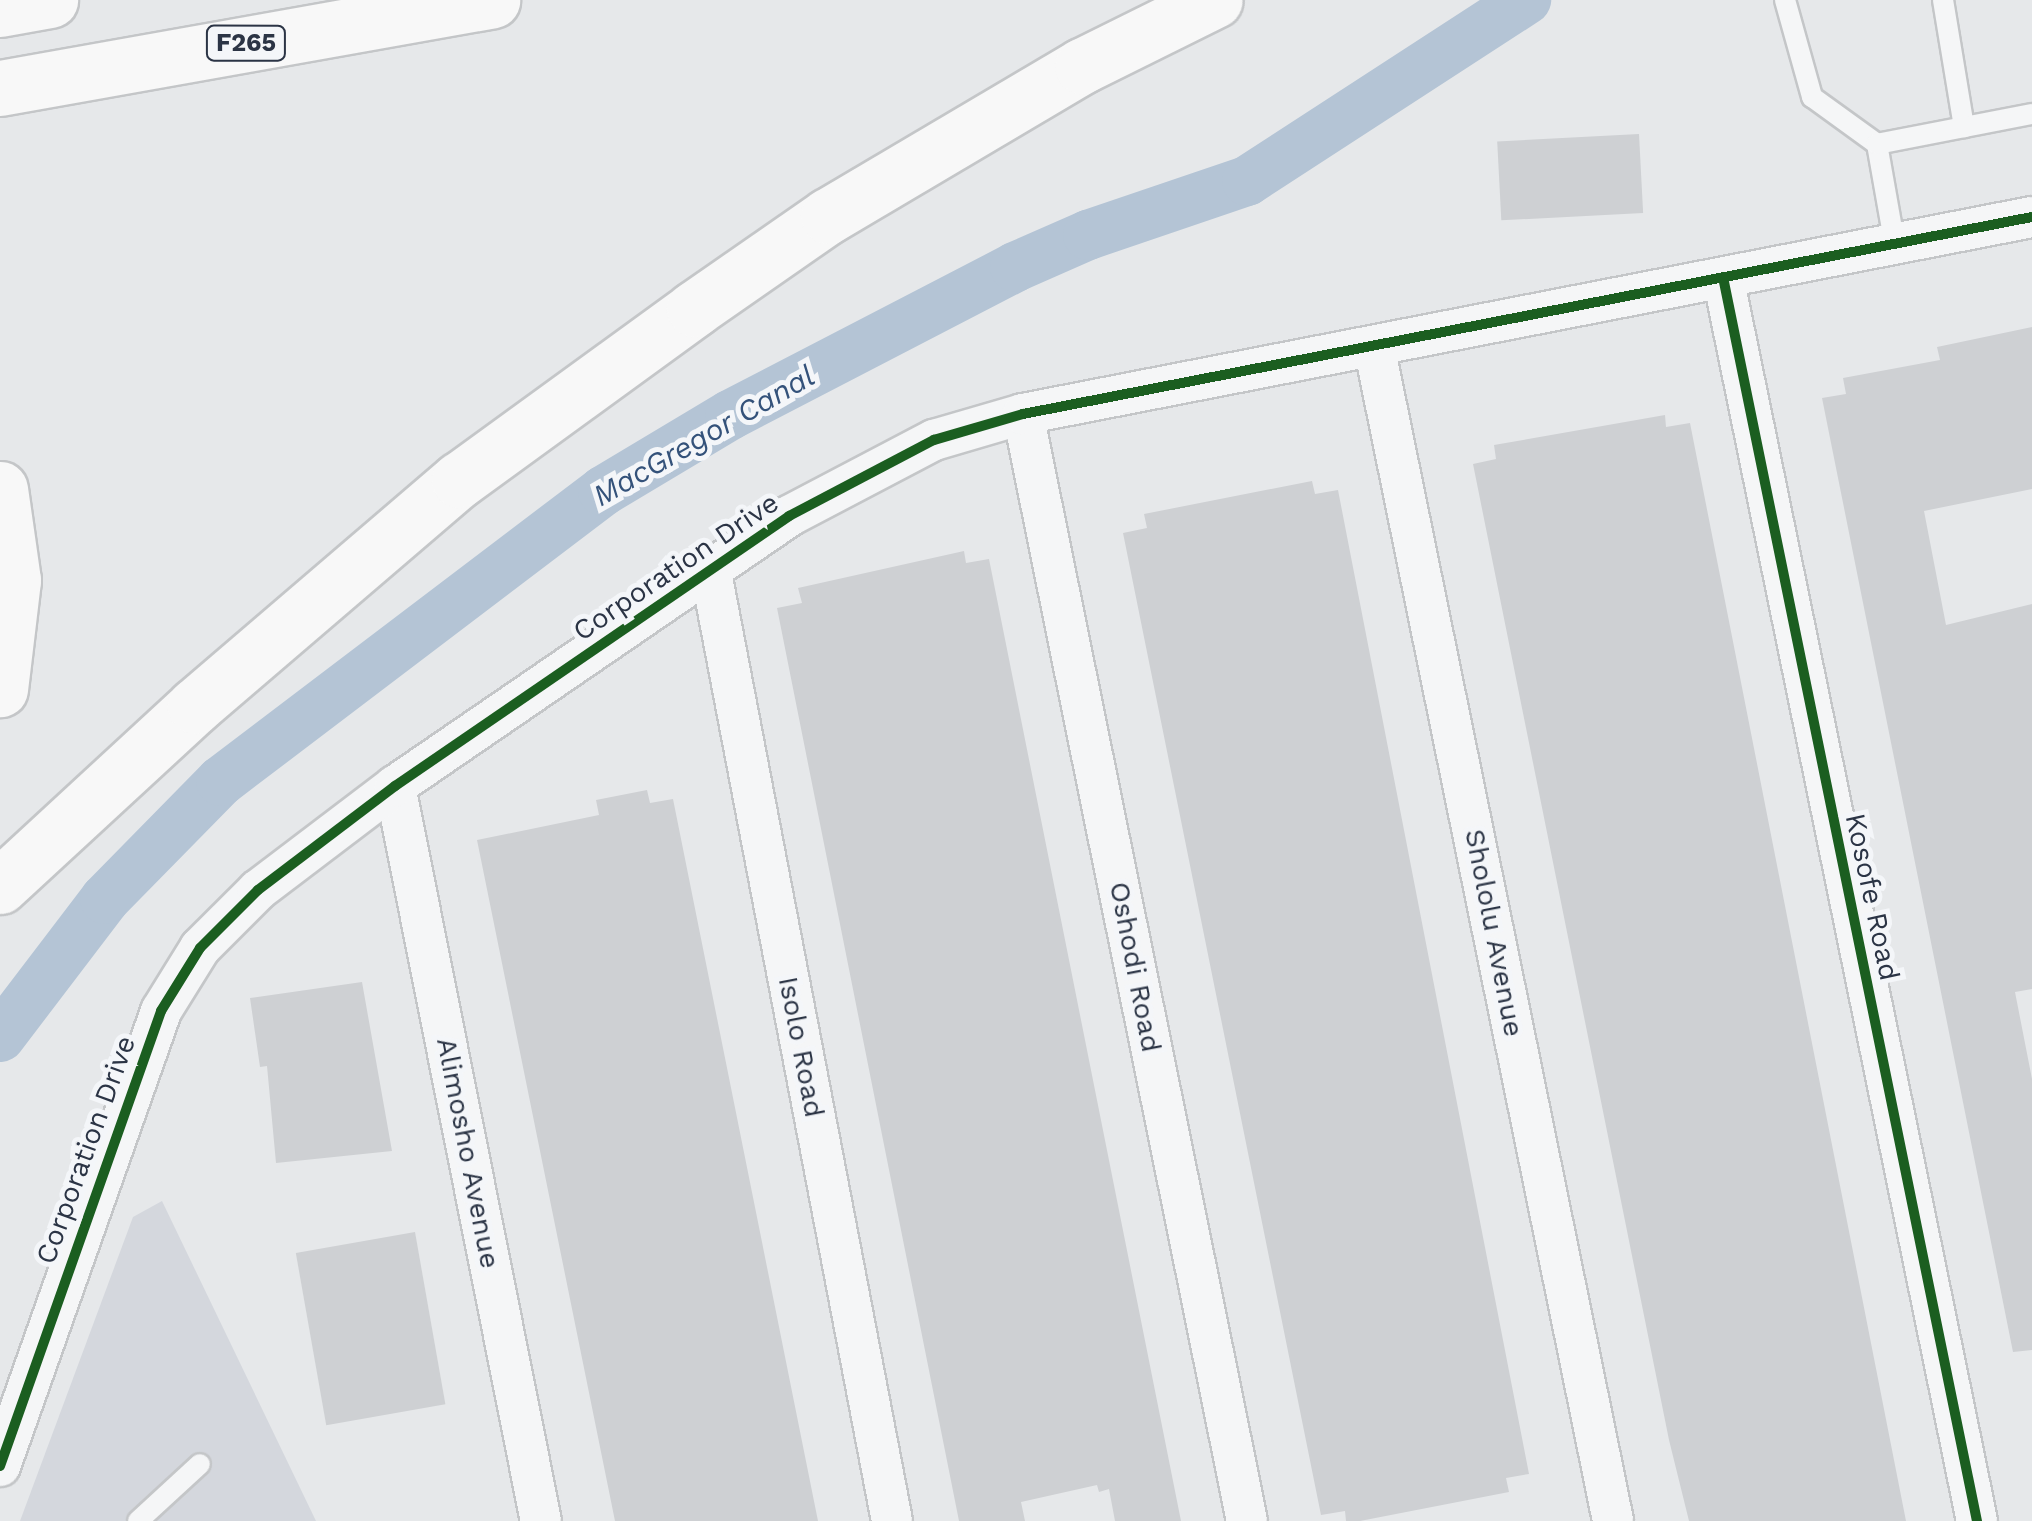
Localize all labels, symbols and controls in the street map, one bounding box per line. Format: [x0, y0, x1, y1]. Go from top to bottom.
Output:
road number: F265 [204, 23, 288, 63]
water label: MacGregor Canal [586, 358, 822, 514]
street label: Corporation Drive [567, 486, 785, 648]
street label: Kosofe Road [1838, 810, 1906, 984]
street label: Shololu Avenue [1457, 826, 1531, 1040]
street label: Oshodi Road [1102, 879, 1168, 1055]
street label: Isolo Road [771, 974, 831, 1120]
street label: Corporation Drive [29, 1031, 143, 1269]
street label: Alimosho Avenue [429, 1034, 507, 1272]

